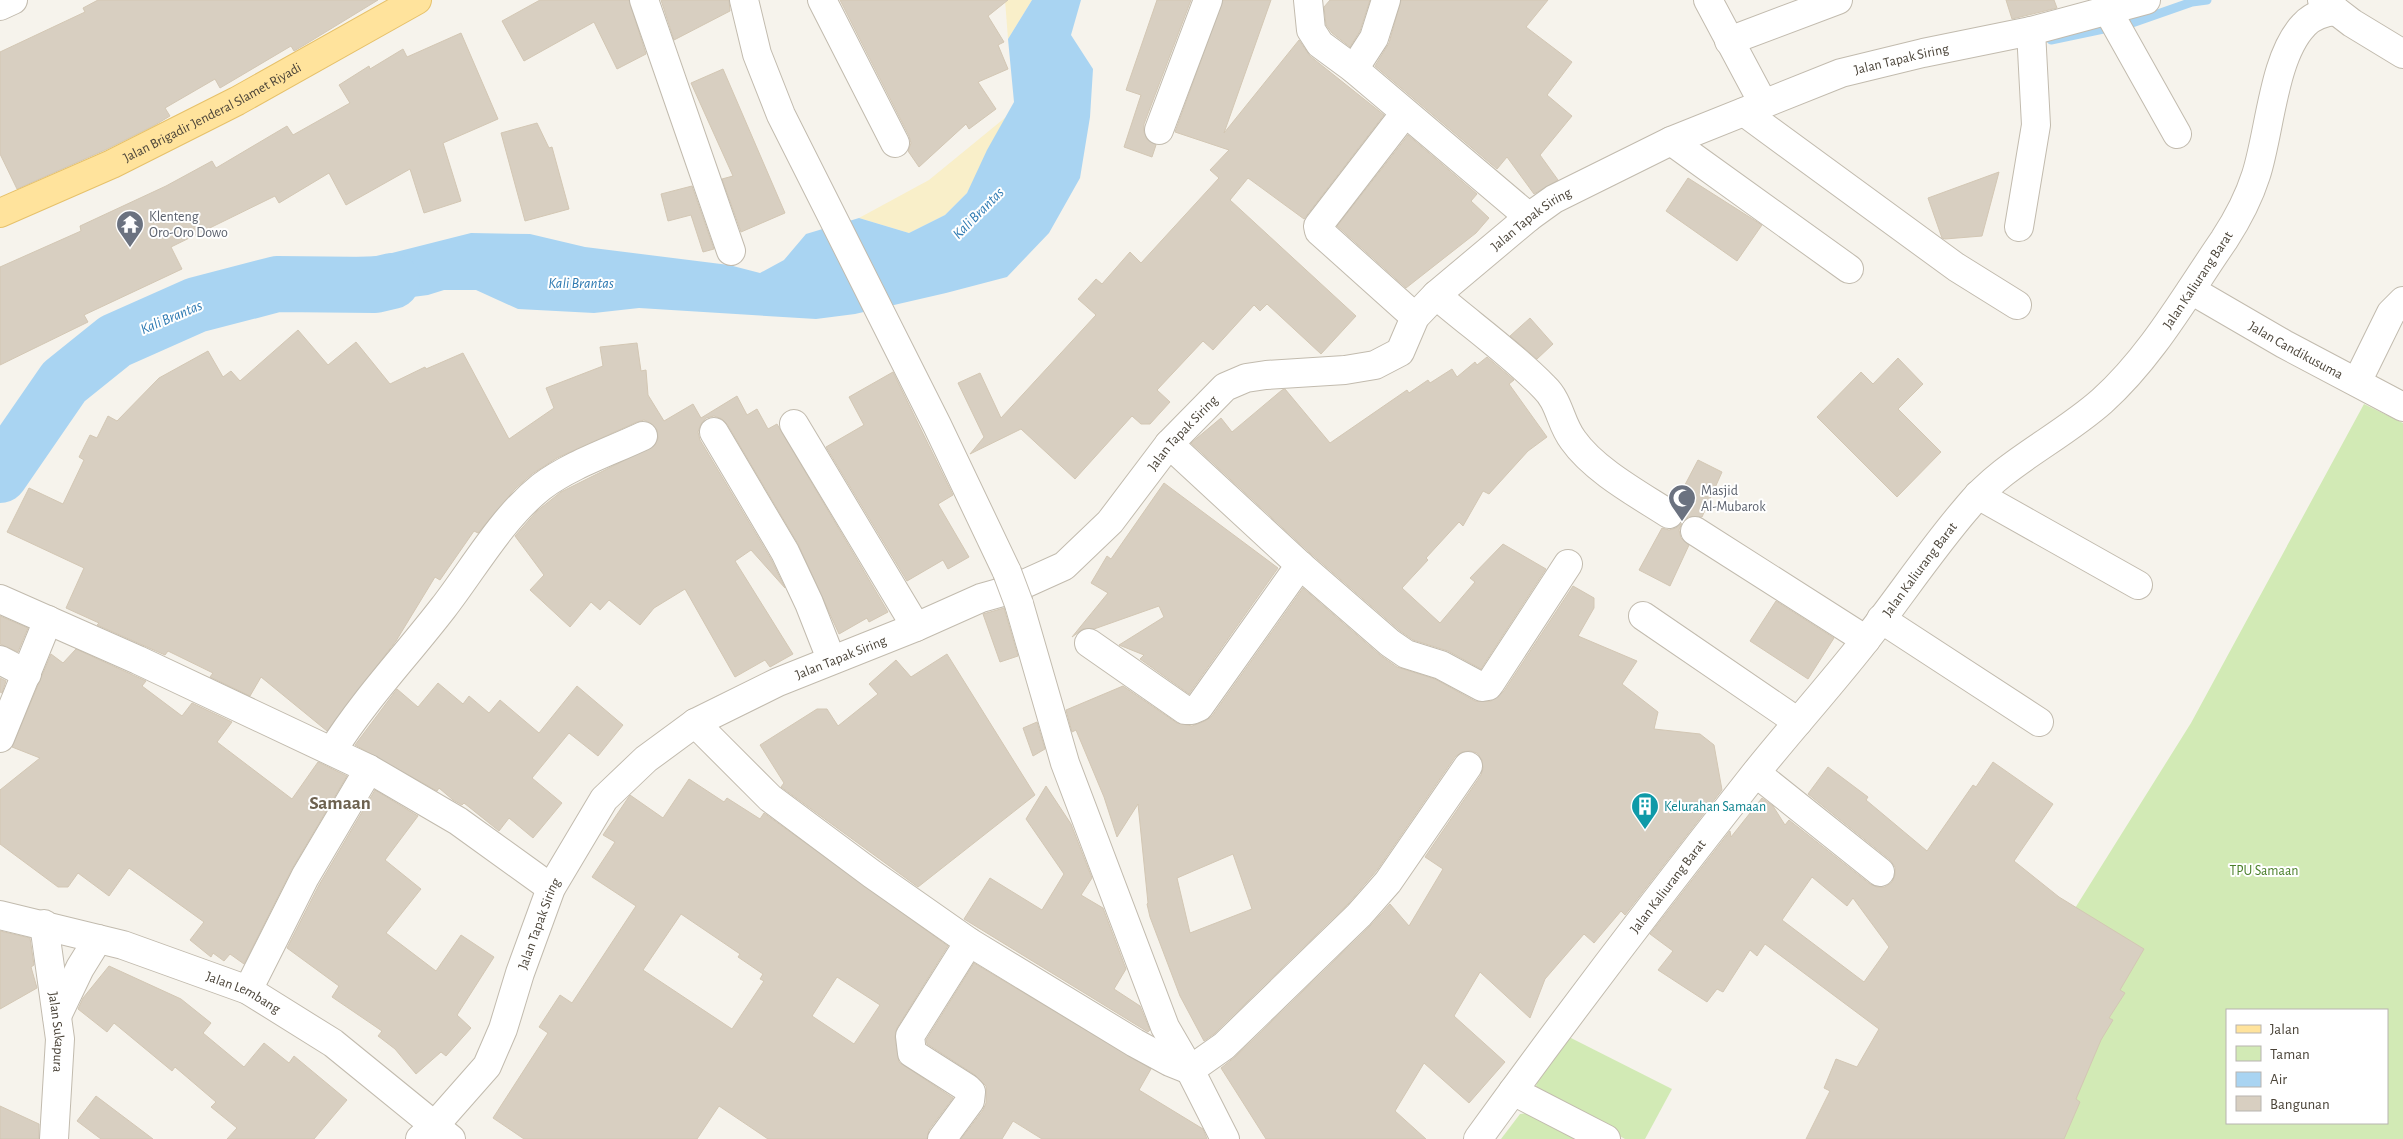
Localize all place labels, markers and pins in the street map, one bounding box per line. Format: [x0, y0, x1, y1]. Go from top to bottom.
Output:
temple icon: Klenteng Oro-Oro Dowo [115, 209, 145, 248]
place label: Klenteng Oro-Oro Dowo [149, 210, 228, 240]
mosque icon: Masjid Al-Mubarok [1667, 483, 1697, 522]
place label: Masjid Al-Mubarok [1701, 484, 1766, 514]
building icon: Kelurahan Samaan [1630, 791, 1660, 830]
place label: Kelurahan Samaan [1664, 800, 1766, 814]

